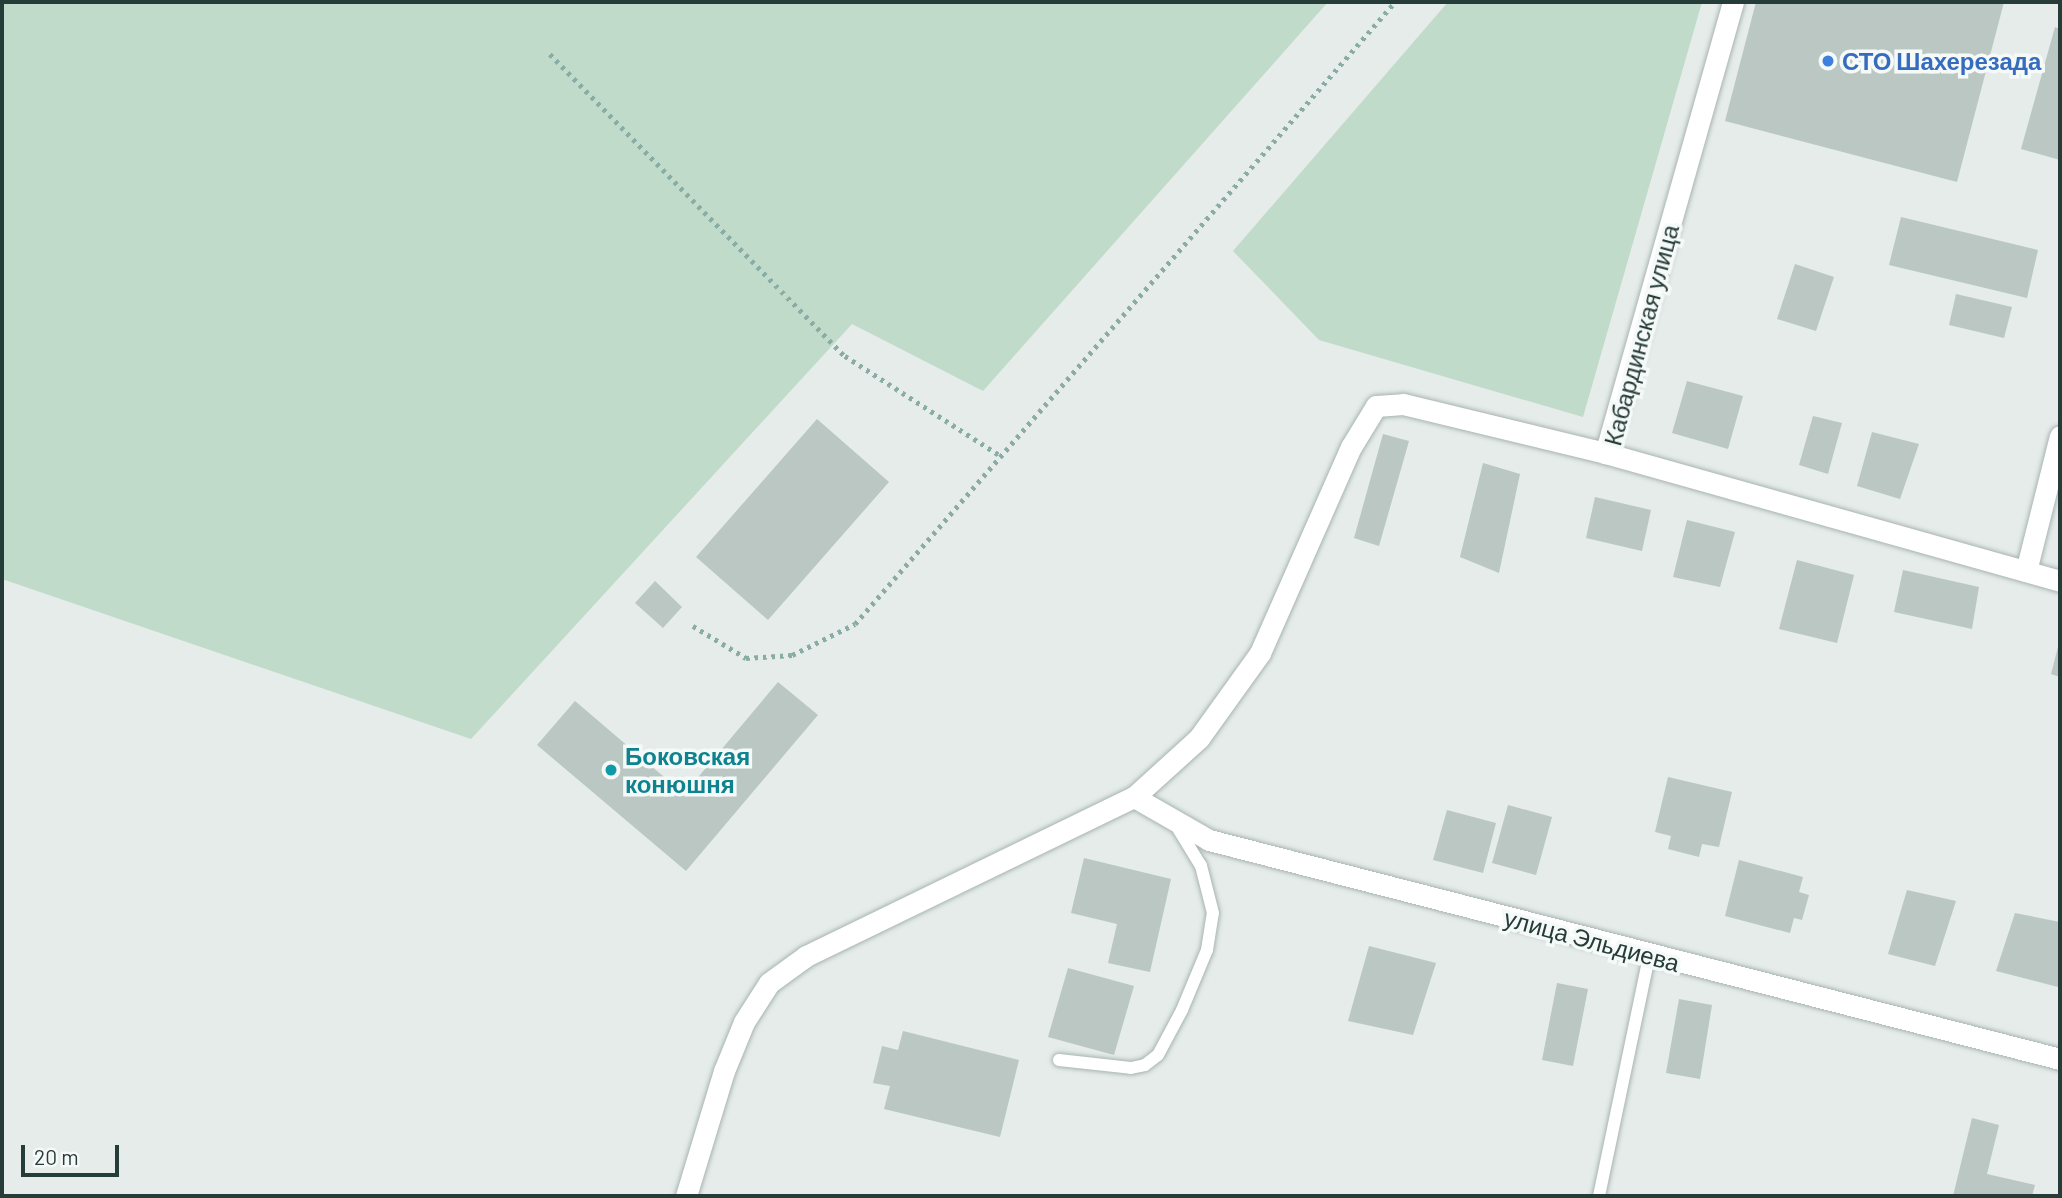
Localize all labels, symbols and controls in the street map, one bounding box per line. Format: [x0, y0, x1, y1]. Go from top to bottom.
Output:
place label: СТО Шахерезада [1842, 47, 2041, 75]
marker: СТО Шахерезада [1820, 53, 1836, 69]
street label: Кабардинская улица [1598, 221, 1684, 449]
place label: Боковская конюшня [625, 742, 750, 798]
marker: Боковская конюшня [603, 762, 619, 778]
street label: улица Эльдиева [1501, 903, 1683, 977]
scale bar [24, 1132, 122, 1176]
text: 20 m [34, 1144, 79, 1169]

